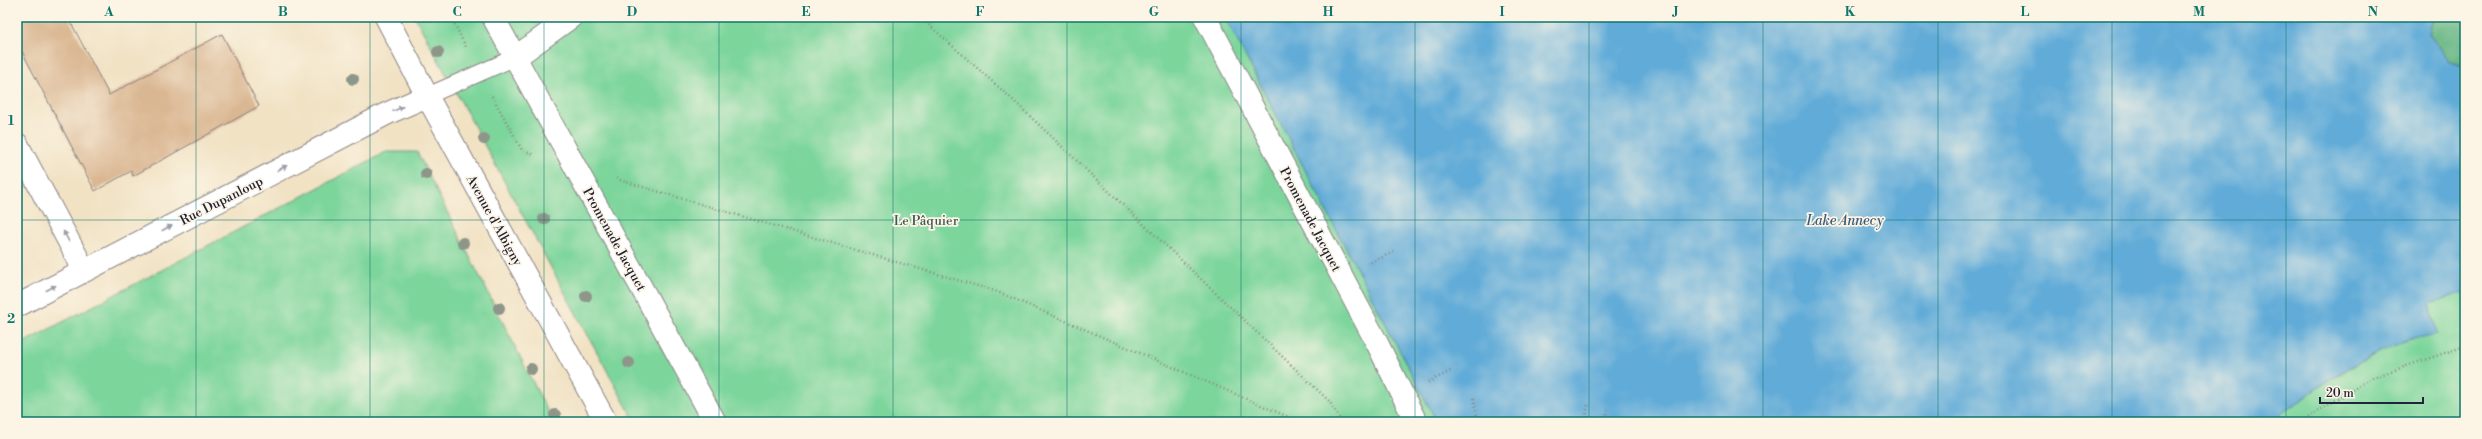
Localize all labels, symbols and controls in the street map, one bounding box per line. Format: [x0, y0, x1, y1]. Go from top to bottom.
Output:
text: A [103, 4, 114, 20]
text: B [278, 4, 288, 20]
text: C [452, 4, 462, 20]
text: D [627, 4, 637, 20]
text: E [801, 4, 811, 20]
text: F [975, 4, 985, 20]
text: G [1149, 4, 1160, 20]
text: H [1323, 4, 1334, 20]
text: I [1499, 4, 1505, 20]
text: J [1671, 4, 1679, 20]
text: K [1845, 4, 1856, 20]
text: L [2021, 4, 2030, 20]
text: M [2193, 4, 2205, 20]
text: N [2368, 4, 2379, 20]
one-way arrow [392, 106, 404, 112]
text: 1 [8, 113, 15, 129]
one-way arrow [276, 165, 288, 171]
street label: Promenade Jacquet [1276, 165, 1345, 275]
street label: Avenue d'Albigny [462, 172, 526, 269]
street label: Rue Dupanloup [177, 173, 266, 229]
street label: Promenade Jacquet [579, 185, 649, 294]
water label: Lake Annecy [1805, 212, 1884, 230]
park label: Le Pâquier [894, 213, 959, 229]
one-way arrow [161, 224, 173, 231]
one-way arrow [62, 230, 69, 242]
one-way arrow [46, 284, 57, 291]
text: 2 [7, 311, 15, 327]
scale bar [2320, 379, 2423, 405]
text: 20 m [2326, 386, 2354, 401]

